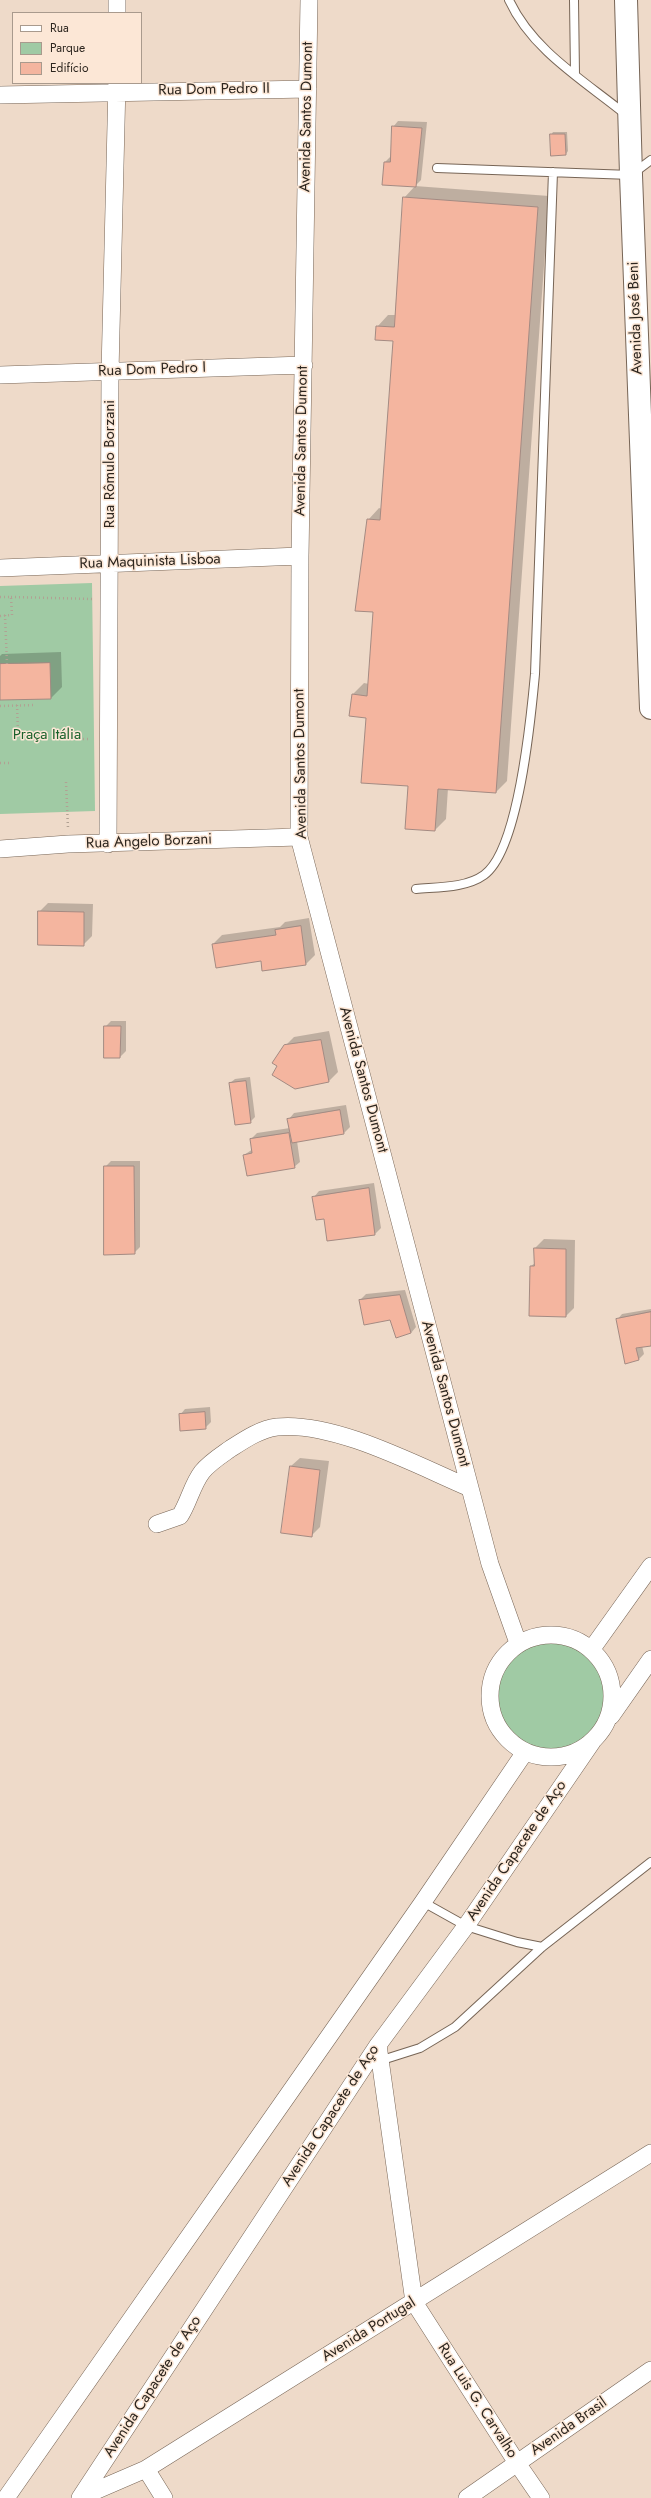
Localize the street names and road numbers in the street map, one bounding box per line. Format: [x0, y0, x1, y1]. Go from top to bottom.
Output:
street label: Avenida Santos Dumont [297, 42, 317, 192]
street label: Rua Dom Pedro II [158, 80, 270, 100]
street label: Avenida José Beni [625, 261, 647, 375]
street label: Rua Dom Pedro I [98, 359, 206, 381]
street label: Avenida Santos Dumont [292, 366, 312, 516]
street label: Rua Rômulo Borzani [101, 400, 119, 528]
street label: Rua Maquinista Lisboa [79, 551, 221, 573]
street label: Avenida Santos Dumont [291, 689, 311, 839]
street label: Rua Angelo Borzani [86, 831, 212, 853]
street label: Avenida Santos Dumont [335, 1005, 391, 1155]
street label: Avenida Santos Dumont [417, 1319, 473, 1469]
street label: Avenida Capacete de Aço [463, 1777, 571, 1925]
street label: Avenida Capacete de Aço [278, 2042, 384, 2190]
street label: Avenida Portugal [319, 2294, 419, 2366]
street label: Avenida Capacete de Aço [100, 2313, 206, 2461]
street label: Rua Luis G. Carvalho [433, 2340, 521, 2462]
street label: Avenida Brasil [527, 2394, 611, 2460]

